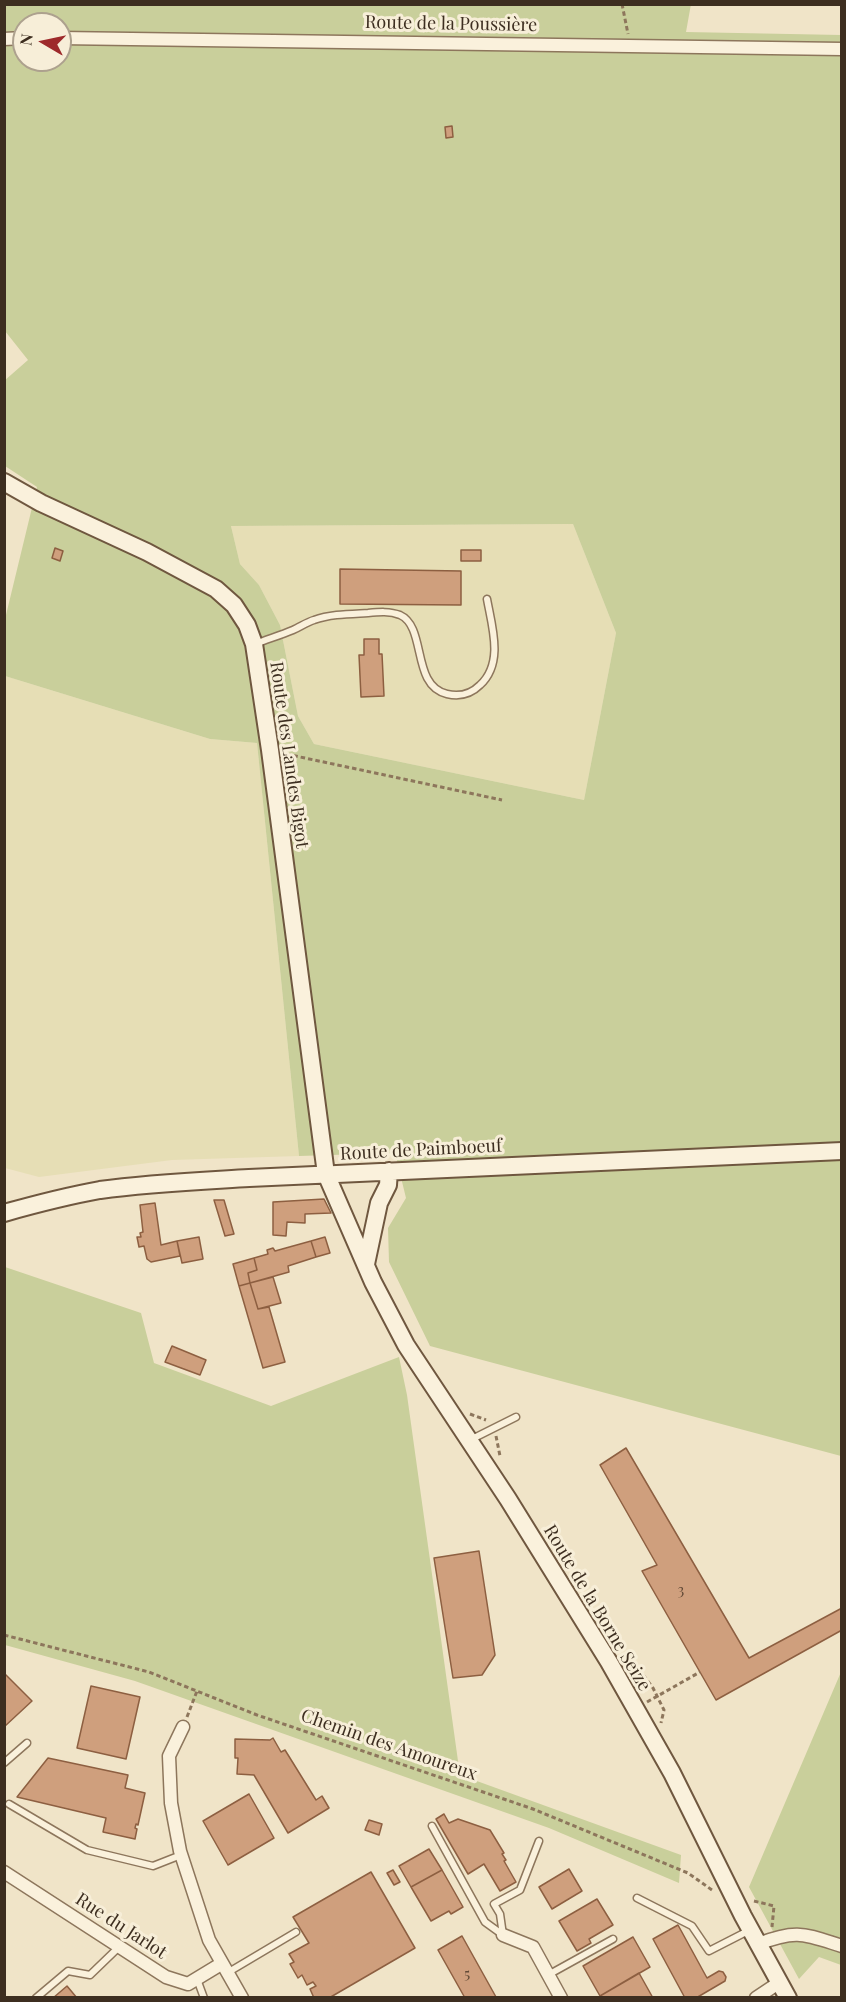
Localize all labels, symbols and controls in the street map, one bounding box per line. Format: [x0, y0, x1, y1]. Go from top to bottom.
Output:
north arrow [12, 12, 72, 72]
street label: Route de la Poussière [365, 12, 537, 36]
text: N [14, 32, 37, 47]
street label: Route des Landes Bigot [265, 660, 313, 850]
street label: Route de Paimboeuf [339, 1135, 503, 1165]
street label: Route de la Borne Seize [539, 1521, 655, 1695]
house number: 3 [678, 1581, 684, 1599]
street label: Chemin des Amoureux [298, 1705, 480, 1785]
street label: Rue du Jarlot [71, 1889, 171, 1963]
house number: 5 [464, 1965, 470, 1983]

